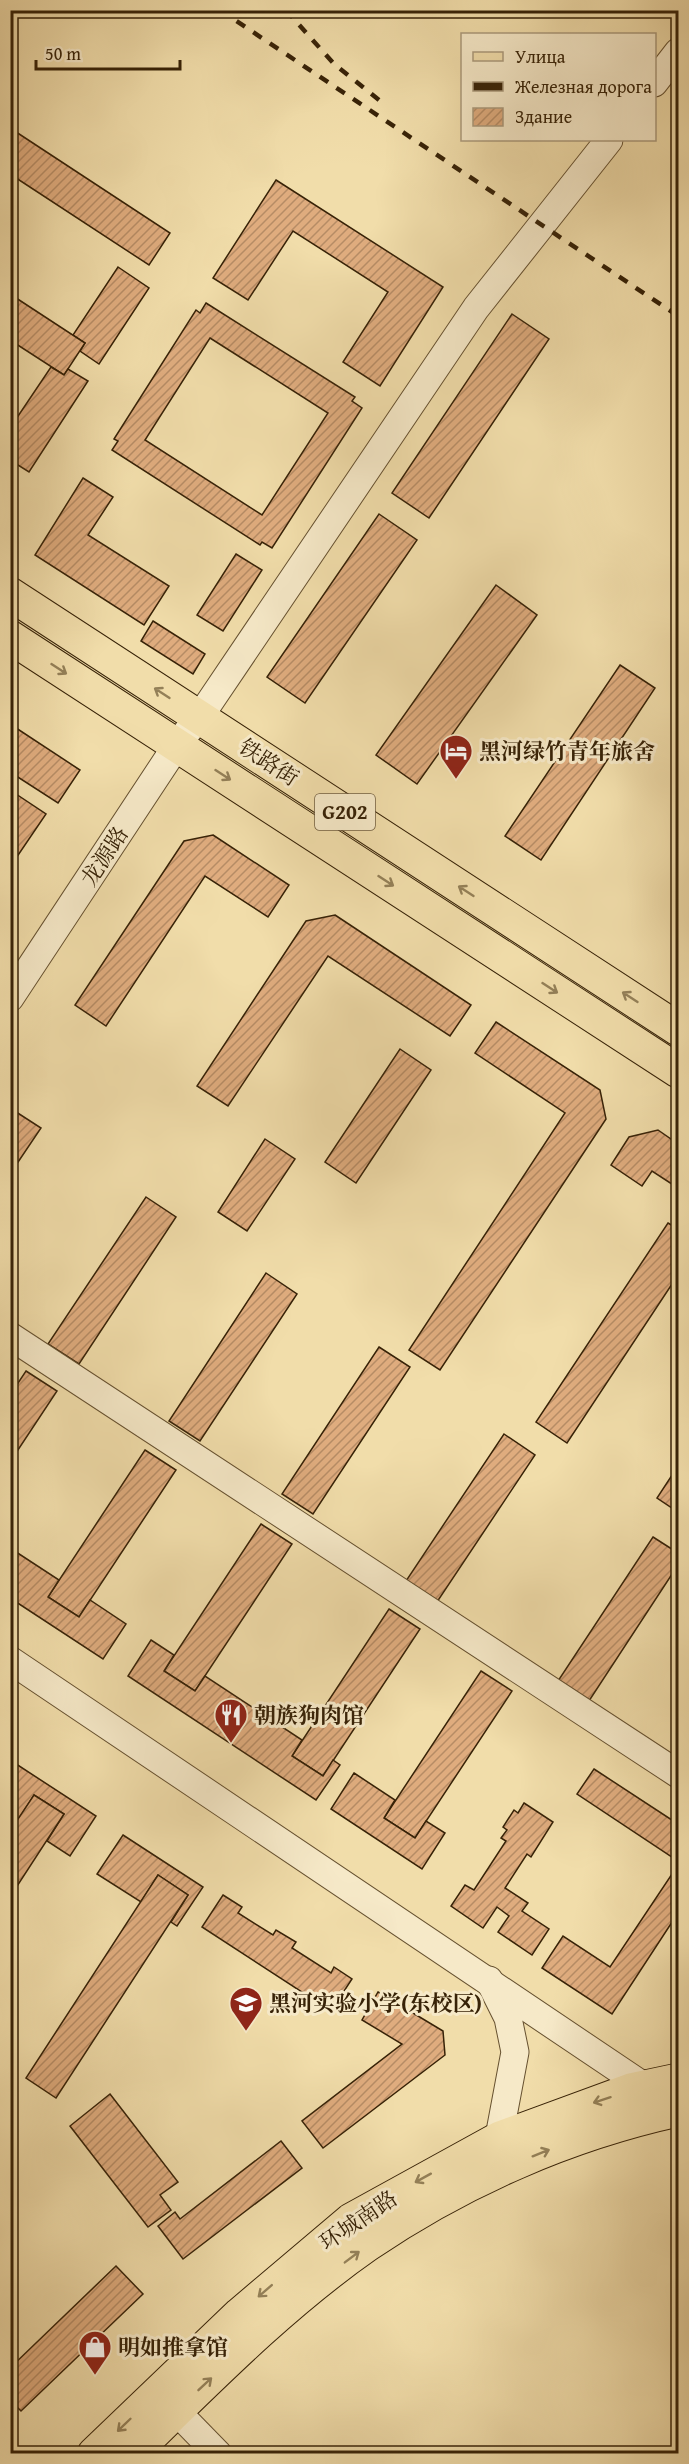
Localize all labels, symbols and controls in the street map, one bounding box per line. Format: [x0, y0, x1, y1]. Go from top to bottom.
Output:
scale bar [36, 33, 180, 71]
legend [461, 33, 656, 141]
text: 50 m [45, 40, 81, 67]
text: Улица [515, 43, 566, 70]
text: Железная дорога [514, 73, 652, 100]
text: Здание [515, 103, 572, 130]
one-way arrow [51, 663, 67, 675]
one-way arrow [154, 686, 171, 698]
street label: 铁路街 [233, 731, 305, 793]
hotel icon: 黑河绿竹青年旅舍 [438, 733, 474, 780]
place label: 黑河绿竹青年旅舍 [479, 735, 655, 767]
one-way arrow [214, 770, 231, 782]
road number: G202 [315, 794, 375, 830]
street label: 龙源路 [73, 820, 135, 892]
one-way arrow [378, 875, 395, 888]
one-way arrow [458, 885, 475, 897]
one-way arrow [541, 982, 558, 994]
one-way arrow [621, 991, 638, 1004]
restaurant icon: 朝族狗肉馆 [213, 1697, 249, 1744]
place label: 朝族狗肉馆 [254, 1699, 364, 1731]
school or university icon: 黑河实验小学(东校区) [228, 1985, 264, 2032]
place label: 黑河实验小学(东校区) [269, 1987, 482, 2019]
one-way arrow [593, 2095, 612, 2106]
one-way arrow [531, 2147, 550, 2158]
one-way arrow [415, 2173, 433, 2184]
street label: 环城南路 [313, 2182, 403, 2258]
one-way arrow [344, 2250, 360, 2263]
one-way arrow [258, 2284, 273, 2298]
shop icon: 明如推拿馆 [77, 2329, 113, 2376]
place label: 明如推拿馆 [118, 2331, 228, 2363]
one-way arrow [197, 2377, 212, 2391]
one-way arrow [116, 2418, 131, 2432]

